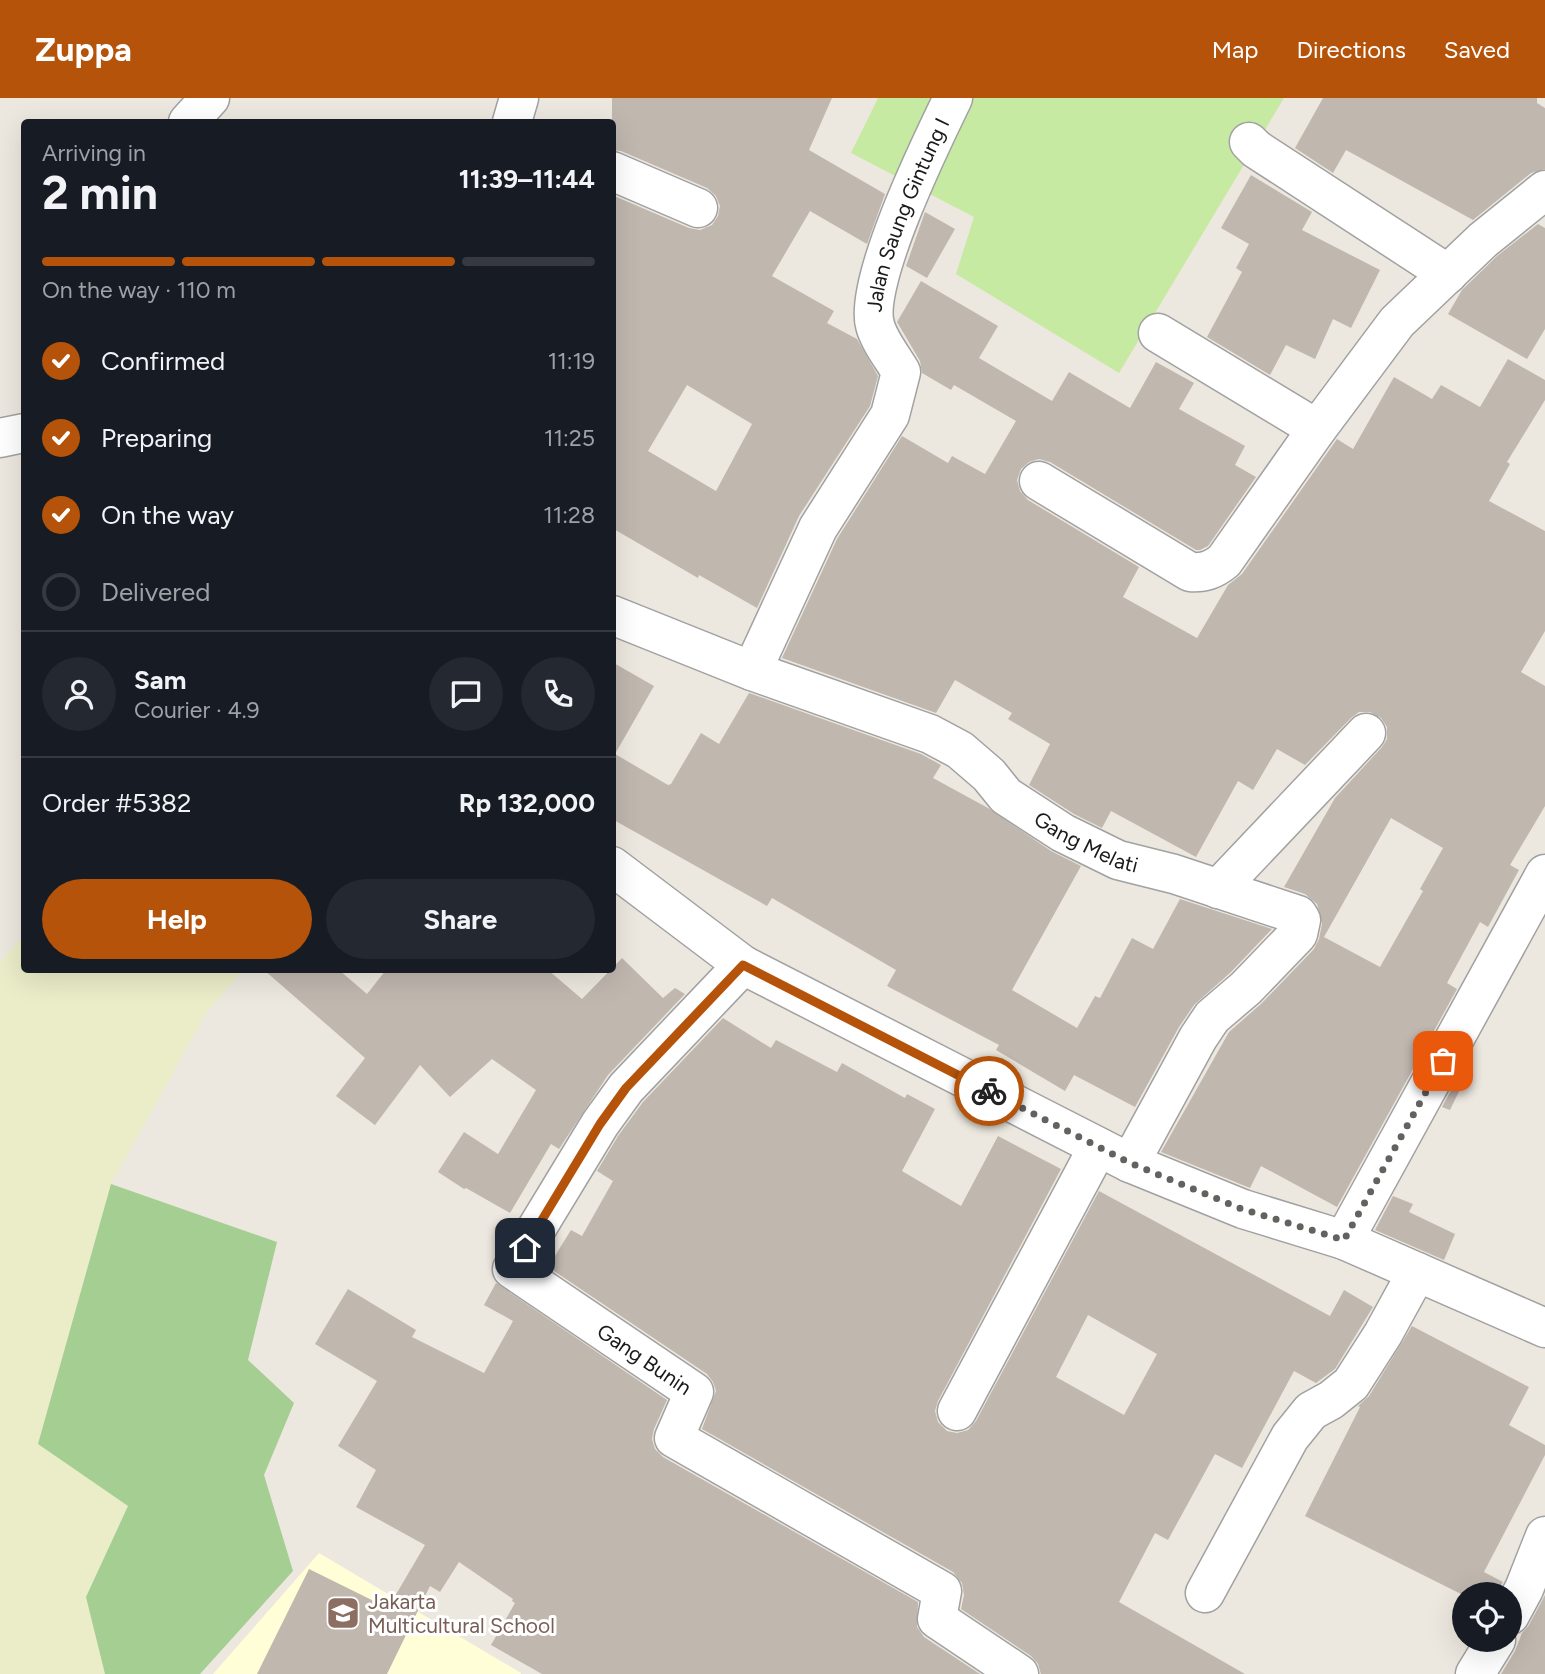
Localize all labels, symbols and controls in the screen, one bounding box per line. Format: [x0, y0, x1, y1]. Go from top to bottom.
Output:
text: Zuppa [35, 30, 132, 69]
text: Map [1212, 35, 1258, 64]
text: Directions [1296, 35, 1406, 64]
text: Saved [1444, 35, 1510, 64]
street label: Jalan Saung Gintung I [861, 114, 954, 313]
text: Arriving in [42, 139, 146, 167]
text: 11:39–11:44 [459, 163, 595, 195]
text: 2 min [42, 165, 158, 221]
text: On the way · 110 m [42, 276, 236, 304]
icon: check [42, 342, 80, 380]
text: Confirmed [101, 345, 225, 377]
text: 11:19 [548, 347, 595, 375]
icon: check [42, 419, 80, 457]
text: Preparing [101, 422, 212, 454]
text: 11:25 [544, 424, 595, 452]
icon: check [42, 496, 80, 534]
text: On the way [101, 499, 234, 531]
text: 11:28 [543, 501, 595, 529]
text: Delivered [101, 576, 210, 608]
button: person [42, 657, 116, 731]
button: chat [429, 657, 503, 731]
button: phone [521, 657, 595, 731]
text: Sam [134, 664, 186, 696]
text: Courier · 4.9 [134, 696, 260, 724]
text: Order #5382 [42, 787, 192, 819]
text: Rp 132,000 [459, 787, 595, 819]
street label: Gang Melati [1030, 805, 1141, 877]
button: Help [42, 879, 312, 959]
button: Share [326, 879, 595, 959]
pin [1413, 1031, 1473, 1091]
icon: bag [1424, 1042, 1462, 1080]
courier [954, 1056, 1024, 1126]
icon: bike [970, 1072, 1008, 1110]
pin [495, 1218, 555, 1278]
icon: home [506, 1229, 544, 1267]
street label: Gang Bunin [593, 1318, 697, 1400]
map controls [1452, 1582, 1522, 1652]
button: locate [1452, 1582, 1522, 1652]
place label: Jakarta Multicultural School [368, 1589, 555, 1638]
school or university icon: Jakarta Multicultural School [324, 1594, 362, 1632]

